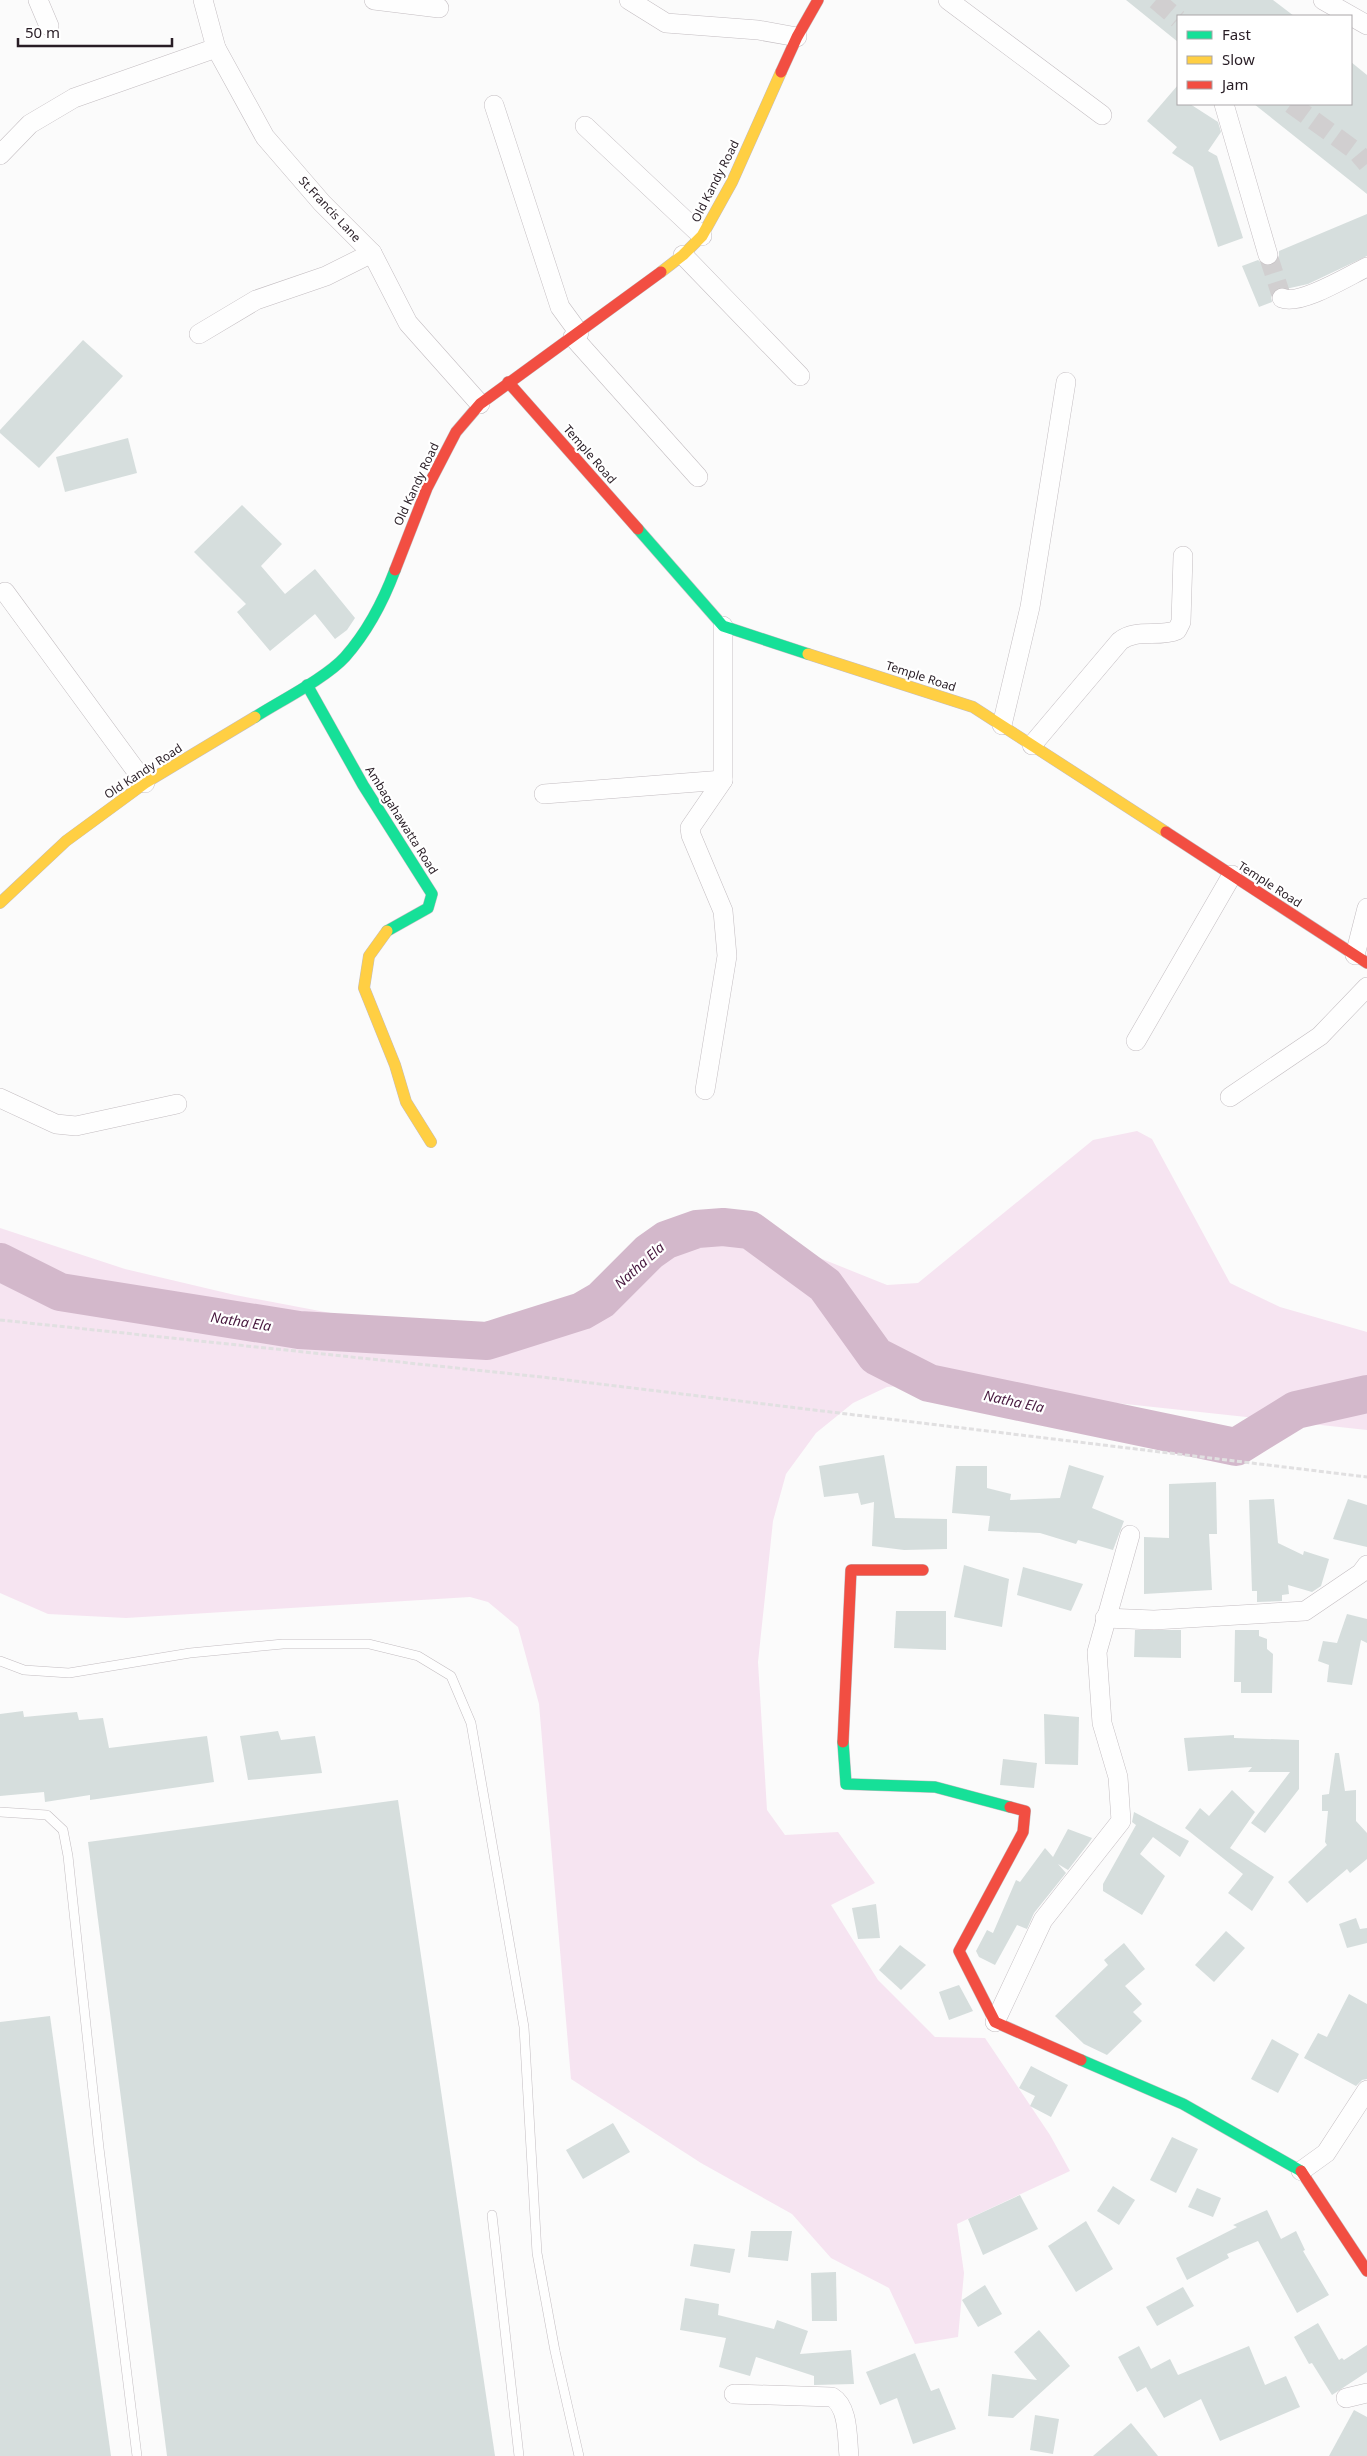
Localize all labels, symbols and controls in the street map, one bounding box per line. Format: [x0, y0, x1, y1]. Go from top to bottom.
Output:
scale bar [18, 15, 171, 47]
legend [1177, 15, 1352, 105]
text: 50 m [25, 22, 60, 42]
text: Fast [1222, 24, 1251, 44]
text: Slow [1222, 49, 1255, 69]
text: Jam [1220, 74, 1249, 94]
street label: Old Kandy Road [687, 137, 743, 225]
street label: St.Francis Lane [295, 172, 365, 246]
street label: Temple Road [560, 421, 620, 487]
street label: Old Kandy Road [389, 440, 443, 528]
street label: Temple Road [884, 657, 958, 695]
street label: Old Kandy Road [101, 739, 185, 803]
street label: Ambagahawatta Road [362, 763, 442, 877]
street label: Temple Road [1235, 857, 1305, 911]
water label: Natha Ela [610, 1238, 668, 1292]
water label: Natha Ela [209, 1307, 273, 1335]
water label: Natha Ela [982, 1385, 1046, 1417]

